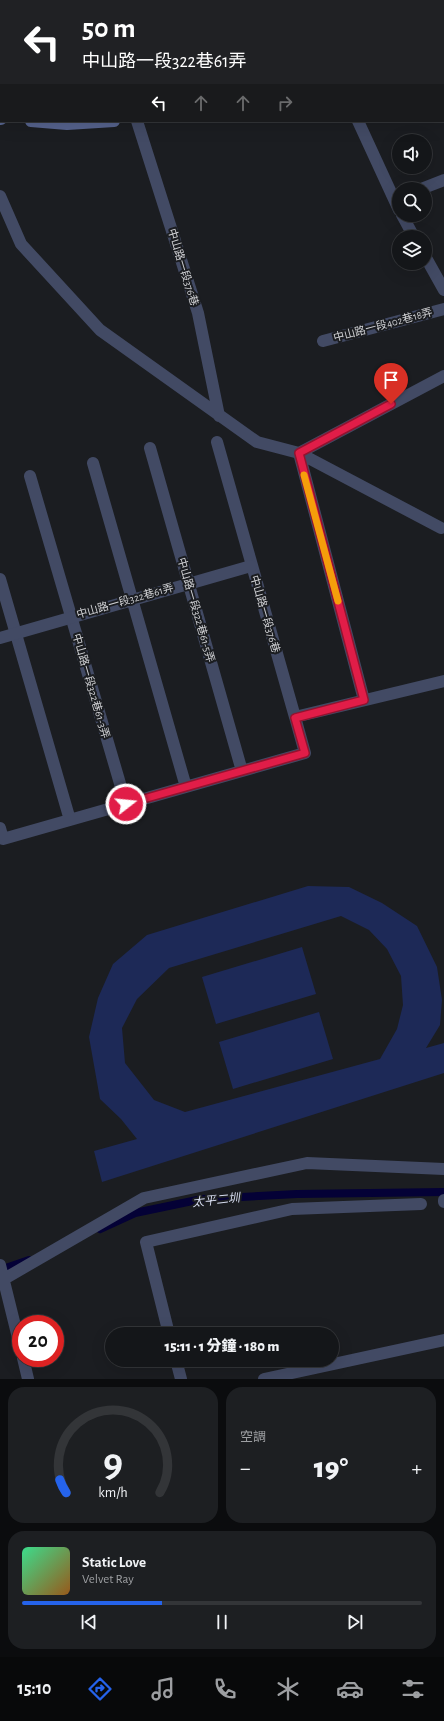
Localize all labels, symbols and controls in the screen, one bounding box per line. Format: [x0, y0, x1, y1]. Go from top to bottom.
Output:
text: 50 m [82, 15, 136, 43]
icon: left [16, 16, 68, 68]
text: 中山路一段322巷61弄 [82, 53, 246, 71]
icon: left [148, 92, 170, 114]
icon: ahead [190, 92, 212, 114]
icon: ahead [232, 92, 254, 114]
icon: right [274, 92, 296, 114]
map controls [392, 134, 432, 270]
button: sound [392, 134, 432, 174]
button: search [392, 182, 432, 222]
street label: 中山路一段376巷 [166, 227, 201, 307]
button: layers [392, 230, 432, 270]
street label: 中山路一段402巷18弄 [332, 306, 434, 344]
pin [374, 363, 408, 404]
icon: arrive [380, 369, 402, 391]
street label: 中山路一段322巷61-5弄 [176, 556, 217, 664]
street label: 中山路一段376巷 [249, 574, 282, 654]
street label: 中山路一段322巷61弄 [75, 581, 175, 620]
street label: 中山路一段322巷61-3弄 [71, 632, 112, 740]
position arrow [105, 783, 147, 825]
water label: 太平二圳 [191, 1190, 242, 1208]
speed limit sign: 20 [12, 1315, 64, 1367]
text: 15:11 · 1 分鐘 · 180 m [165, 1339, 279, 1354]
text: 空調 [240, 1431, 266, 1444]
text: 9 [103, 1443, 123, 1484]
text: 19° [314, 1453, 348, 1483]
text: − [240, 1457, 251, 1479]
text: + [411, 1457, 422, 1479]
text: km/h [98, 1486, 128, 1500]
text: Static Love [82, 1555, 146, 1570]
text: Velvet Ray [82, 1573, 134, 1586]
icon: previous [78, 1611, 100, 1633]
icon: pause [211, 1611, 233, 1633]
icon: next [344, 1611, 366, 1633]
icon: directions [86, 1675, 114, 1703]
icon: music [149, 1675, 177, 1703]
icon: phone [211, 1675, 239, 1703]
icon: climate [274, 1675, 302, 1703]
icon: car [336, 1675, 364, 1703]
icon: filters [399, 1675, 427, 1703]
text: 15:10 [17, 1680, 52, 1698]

